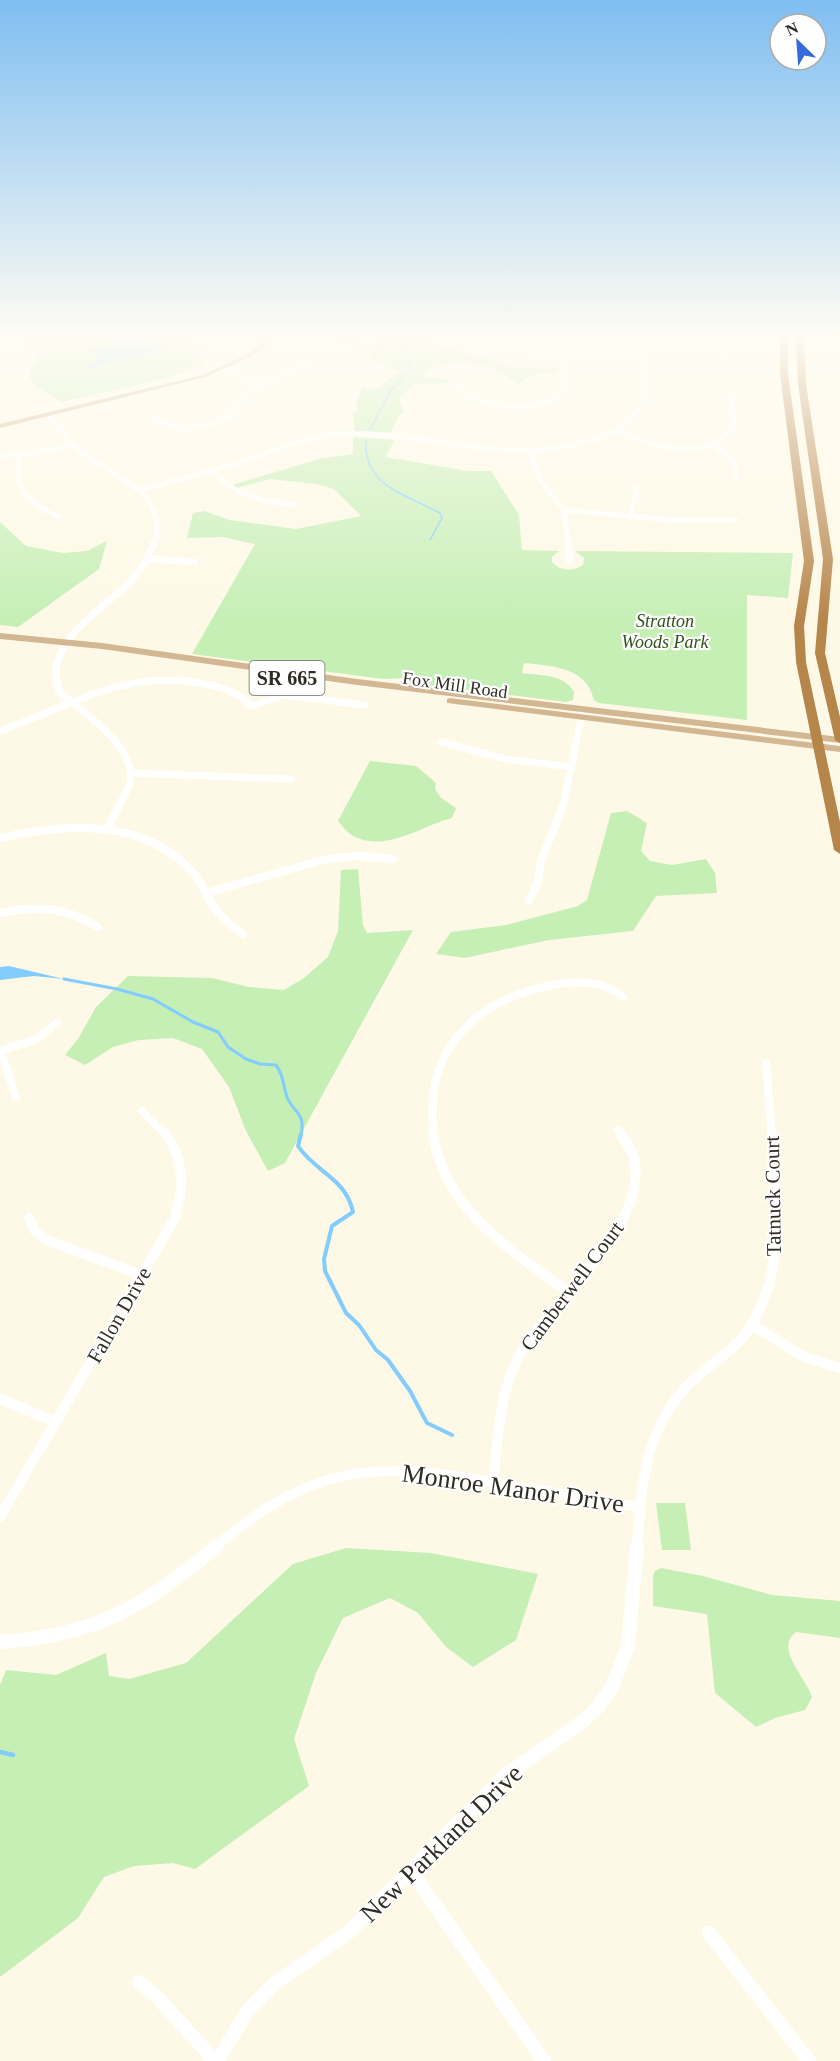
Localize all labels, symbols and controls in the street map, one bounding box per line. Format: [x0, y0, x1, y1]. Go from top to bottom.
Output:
north arrow [768, 12, 828, 72]
text: N [783, 19, 801, 39]
park label: Stratton Woods Park [622, 611, 709, 652]
road number: SR 665 [250, 661, 324, 695]
street label: Fox Mill Road [401, 668, 509, 702]
street label: Tatnuck Court [760, 1135, 786, 1256]
street label: Camberwell Court [516, 1216, 629, 1355]
street label: Fallon Drive [82, 1263, 156, 1367]
street label: Monroe Manor Drive [400, 1459, 626, 1518]
street label: New Parkland Drive [354, 1759, 528, 1928]

